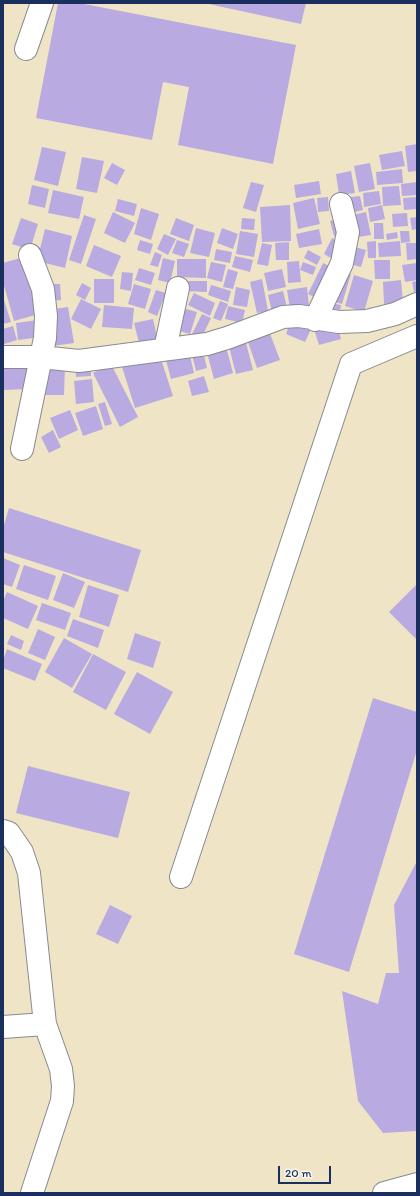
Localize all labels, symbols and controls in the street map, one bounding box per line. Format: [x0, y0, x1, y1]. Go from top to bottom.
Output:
scale bar [280, 1158, 333, 1184]
text: 20 m [285, 1166, 312, 1180]

